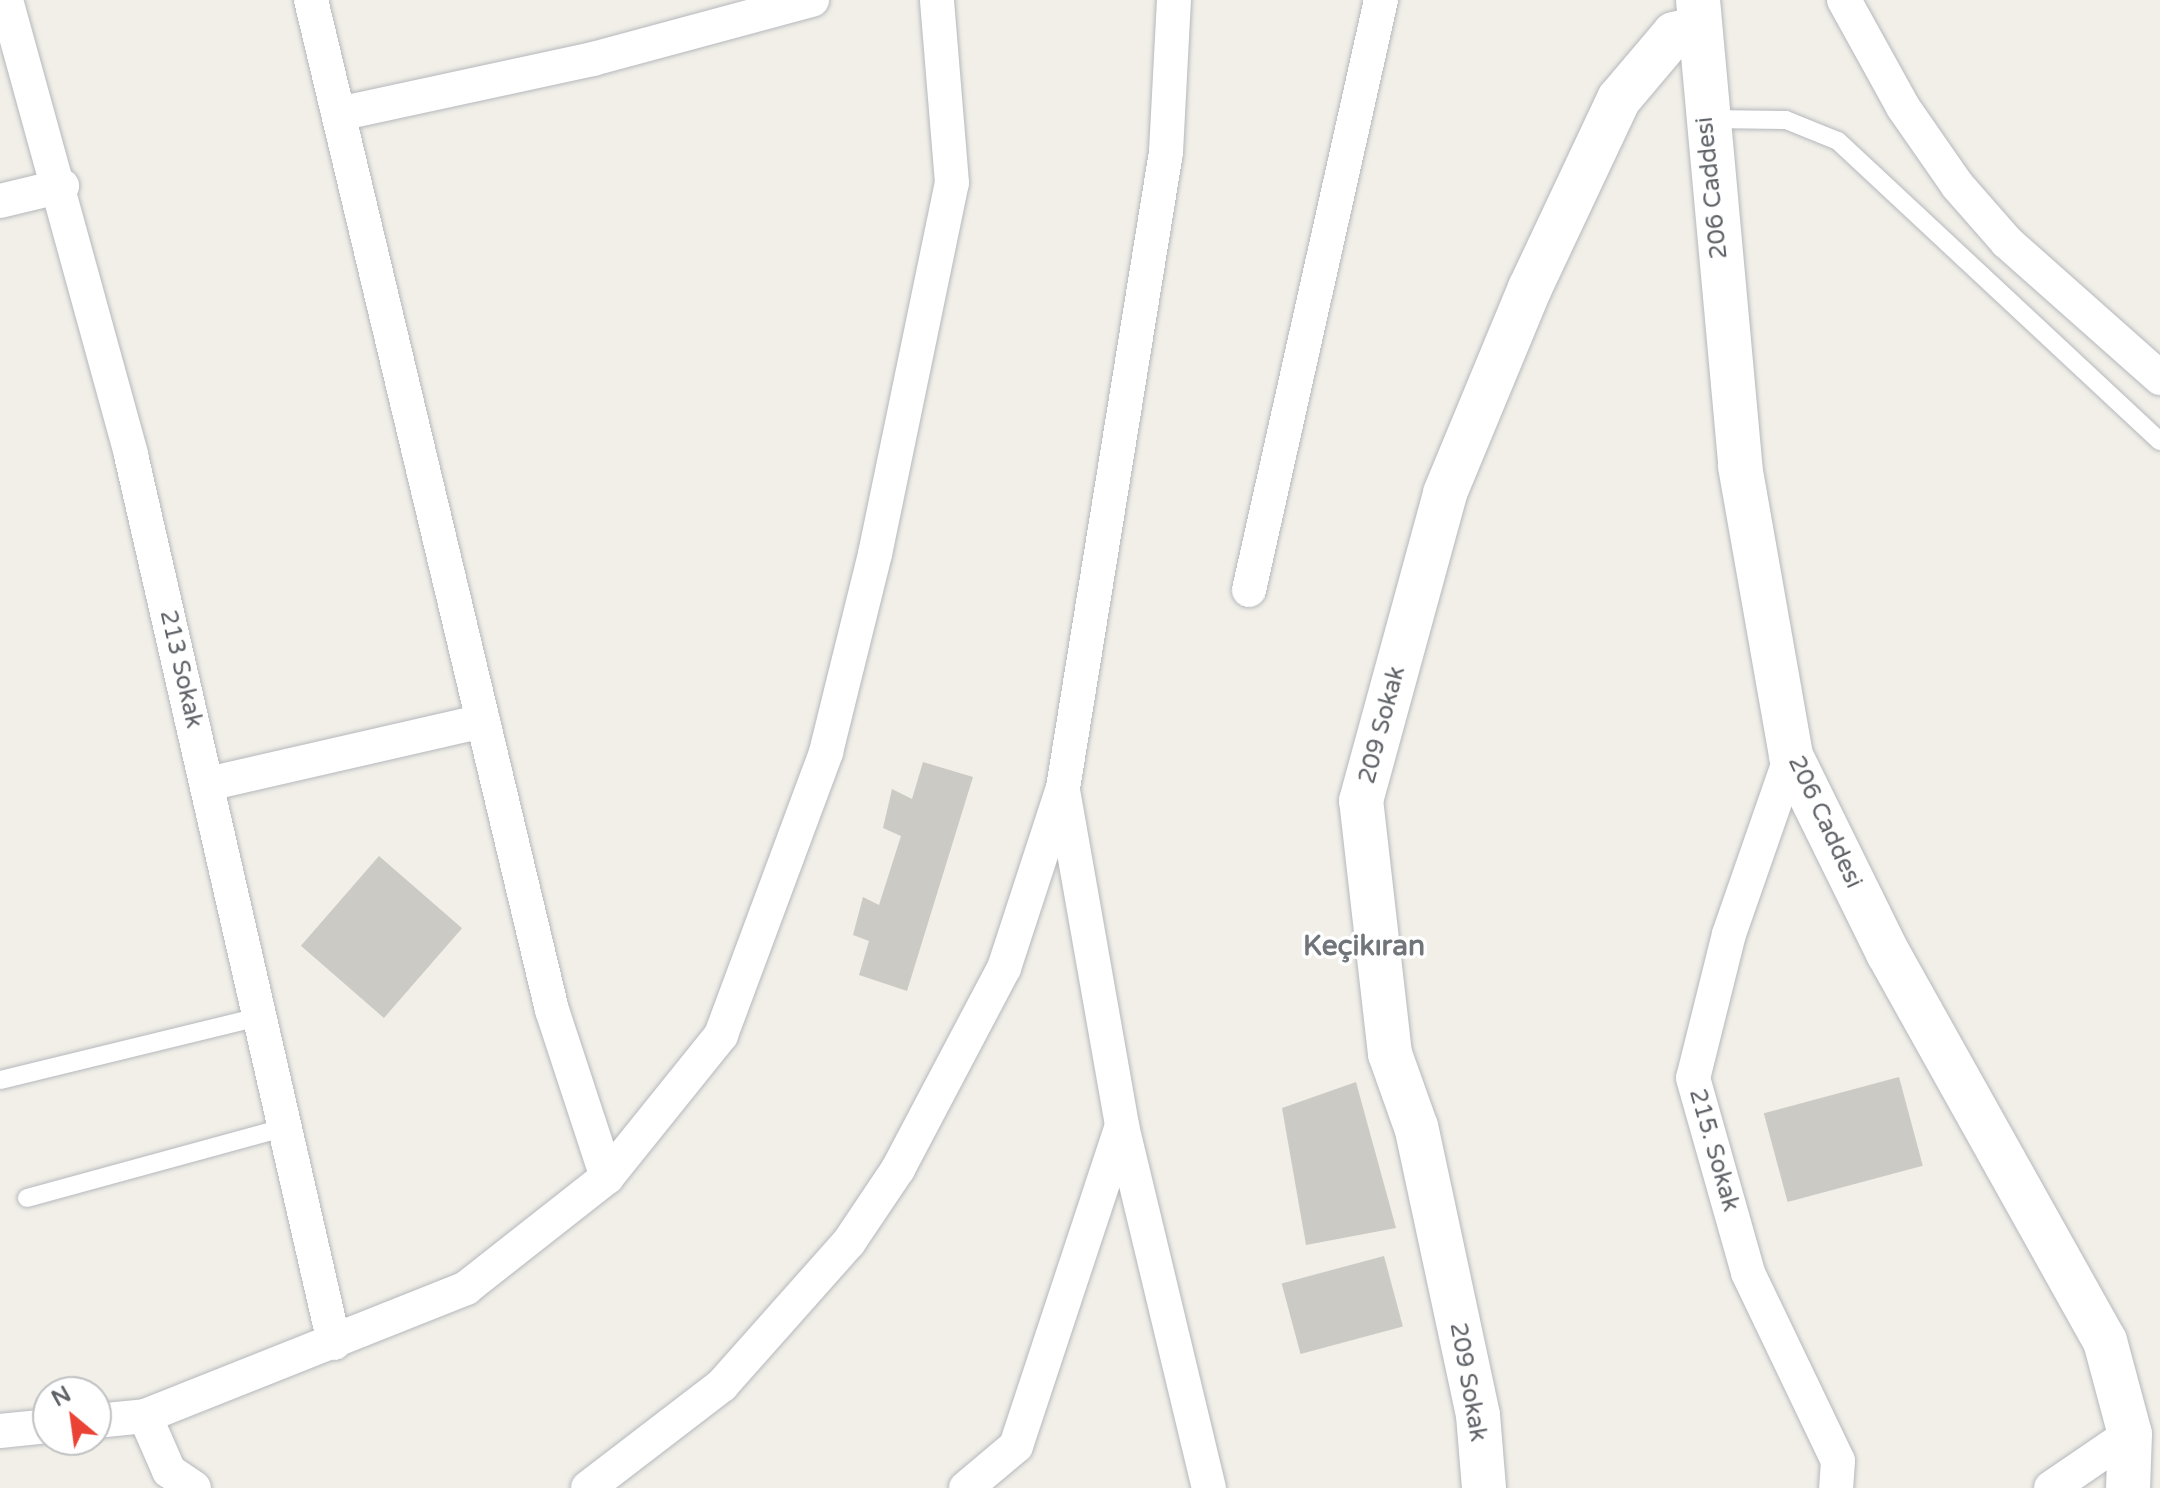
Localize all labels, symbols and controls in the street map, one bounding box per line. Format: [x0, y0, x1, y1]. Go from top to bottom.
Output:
street label: 206 Caddesi [1690, 115, 1734, 261]
street label: 213 Sokak [153, 607, 209, 731]
street label: 209 Sokak [1353, 663, 1411, 787]
street label: 206 Caddesi [1782, 751, 1868, 893]
district label: Keçikıran [1303, 929, 1425, 963]
street label: 215. Sokak [1683, 1085, 1745, 1215]
street label: 209 Sokak [1443, 1320, 1493, 1444]
north arrow [32, 1376, 112, 1456]
text: N [47, 1381, 75, 1412]

